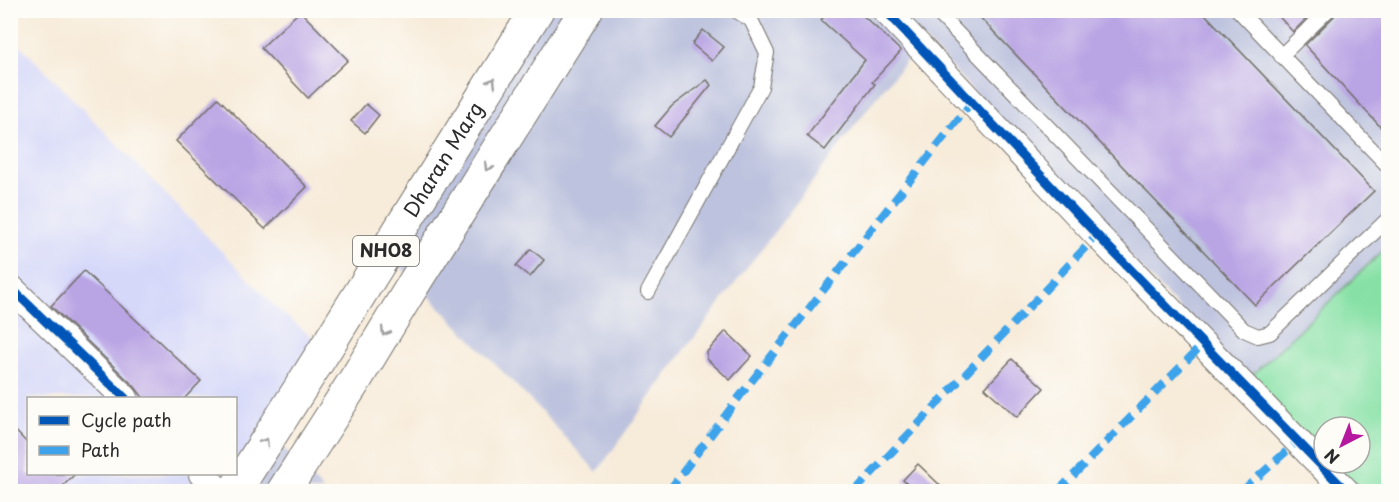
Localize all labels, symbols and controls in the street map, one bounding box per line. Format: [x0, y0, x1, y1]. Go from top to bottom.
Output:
one-way arrow [485, 78, 497, 88]
street label: Dharan Marg [395, 96, 490, 222]
one-way arrow [484, 160, 495, 171]
road number: NH08 [353, 236, 419, 266]
one-way arrow [380, 326, 392, 336]
legend [27, 397, 237, 475]
text: Cycle path [81, 406, 172, 433]
north arrow [1312, 415, 1372, 475]
text: Path [81, 436, 120, 463]
one-way arrow [258, 438, 269, 449]
text: N [1319, 444, 1344, 470]

